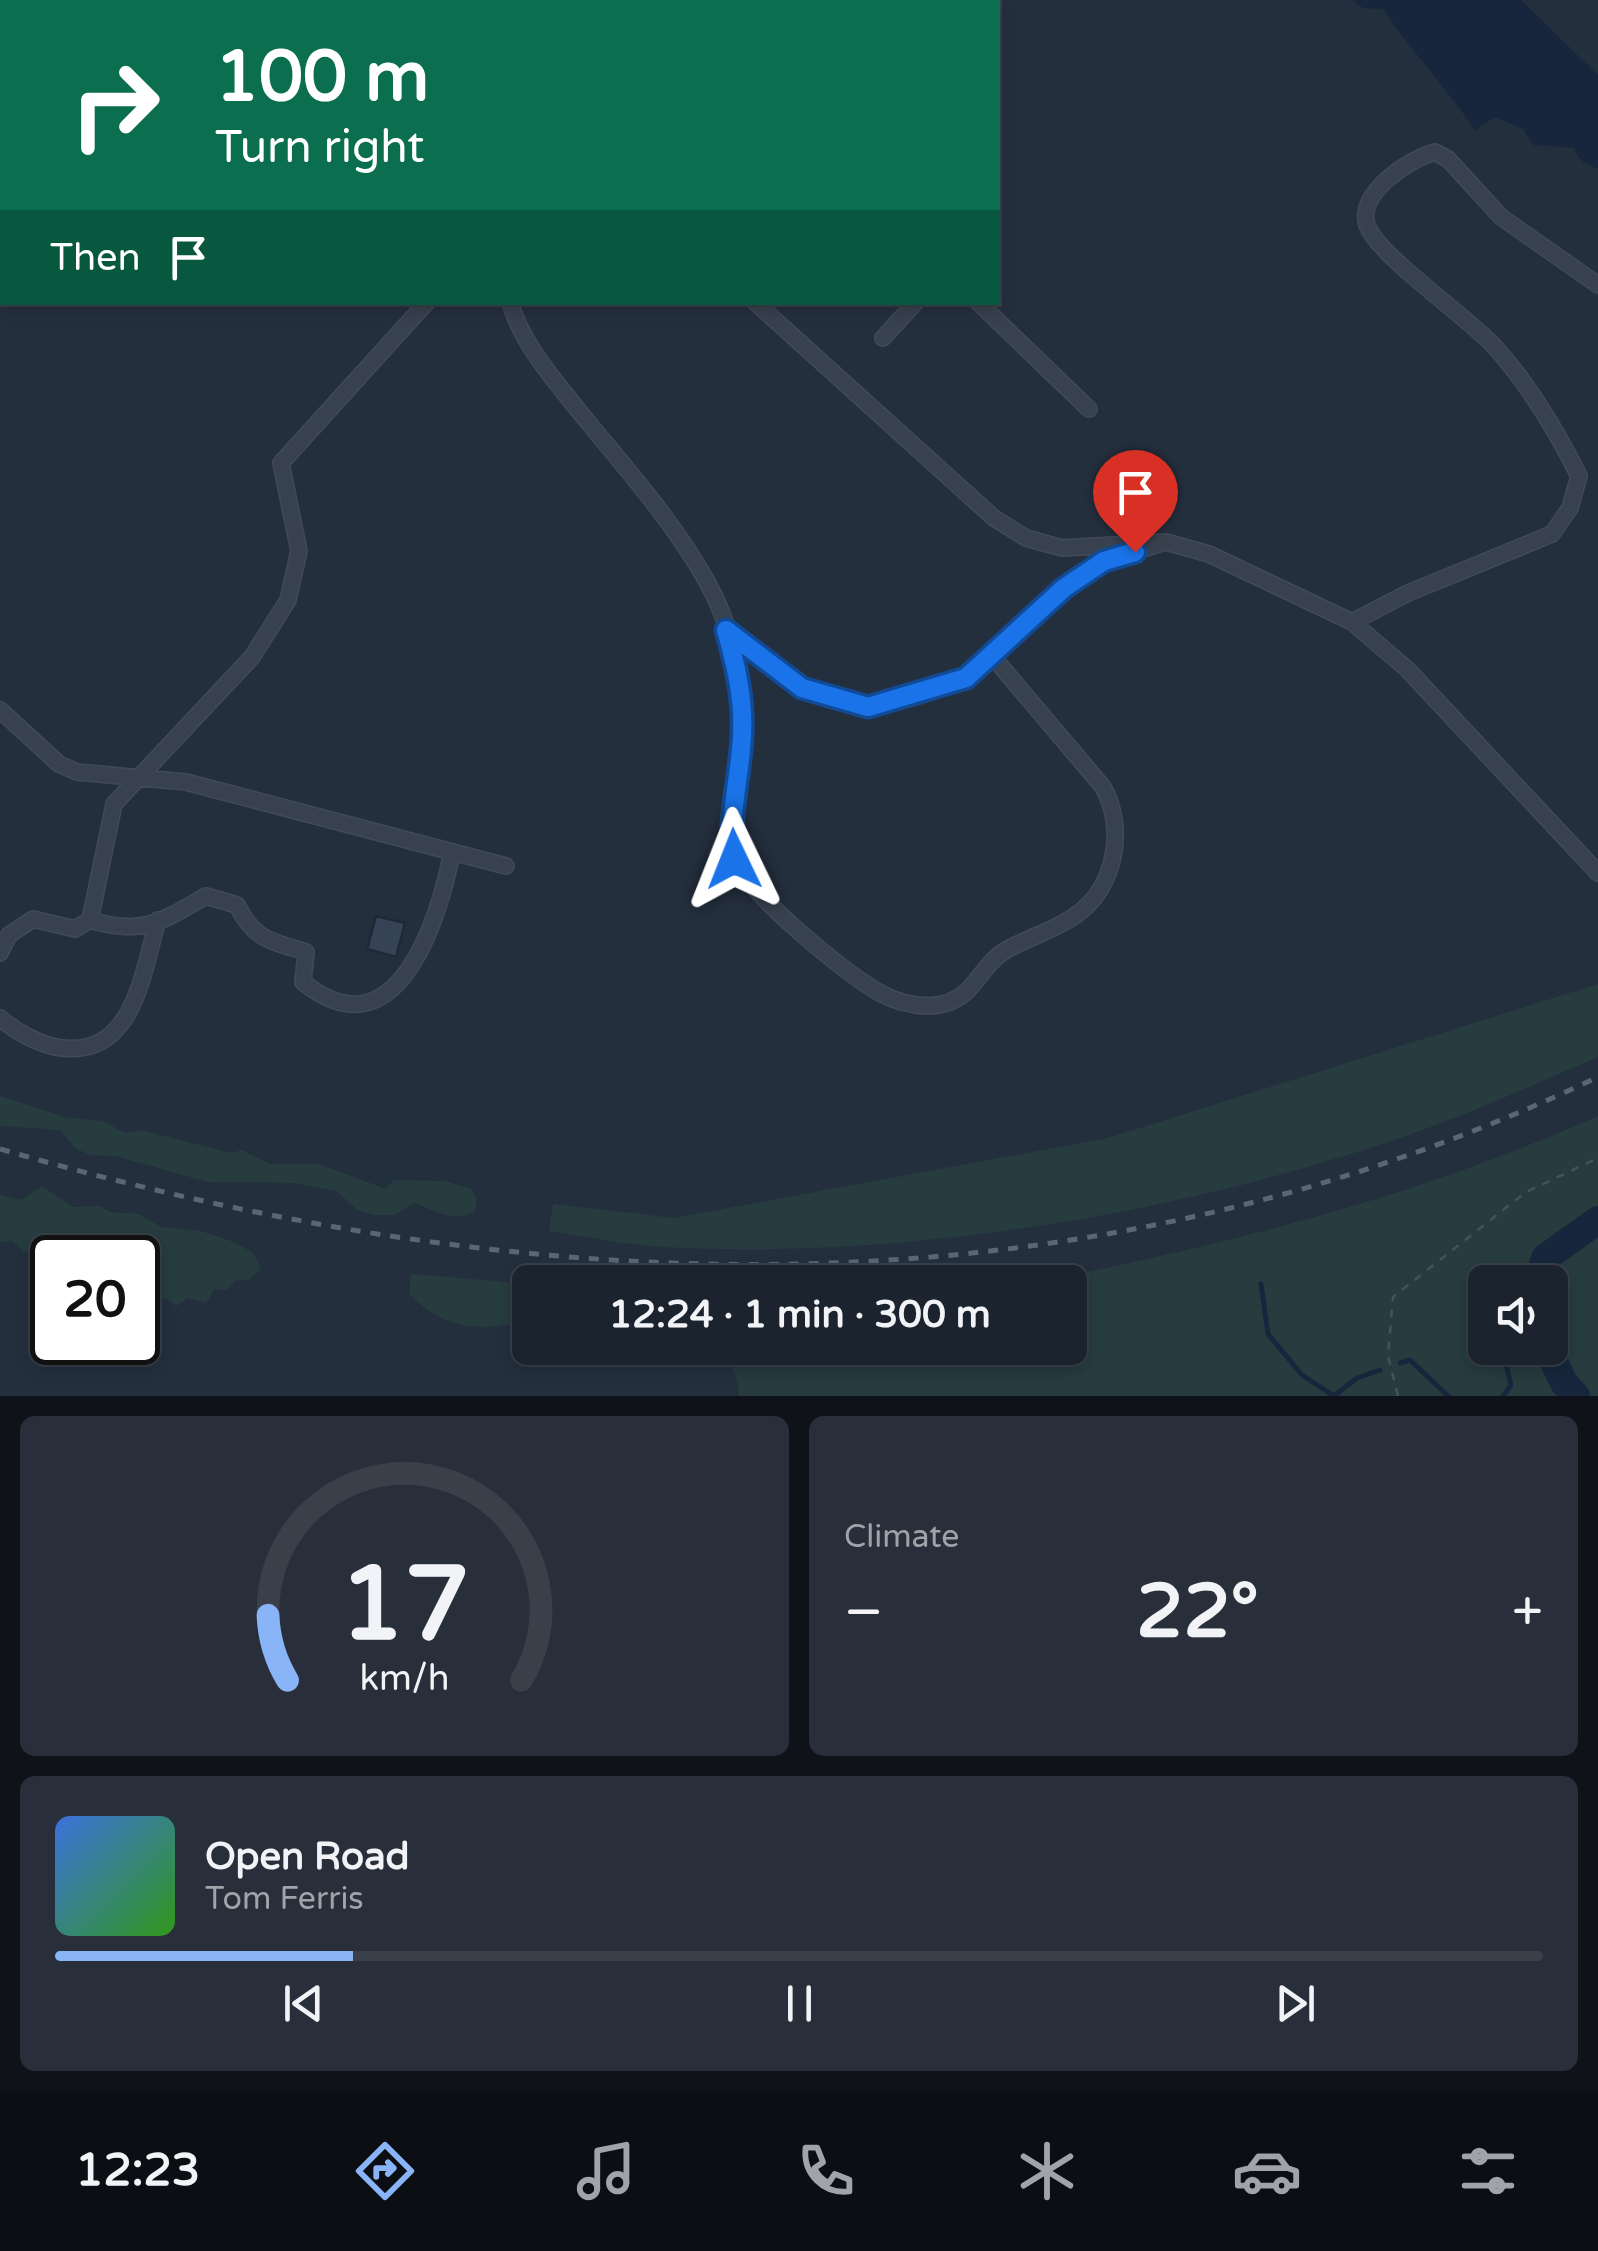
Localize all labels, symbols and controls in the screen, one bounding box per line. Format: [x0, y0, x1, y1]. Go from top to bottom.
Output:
text: 100 m [215, 36, 429, 120]
icon: right [50, 40, 180, 170]
text: Turn right [215, 121, 424, 175]
icon: arrive [161, 230, 216, 285]
text: Then [50, 235, 141, 281]
pin [1093, 450, 1178, 553]
icon: arrive [1108, 465, 1163, 520]
position arrow [682, 807, 786, 911]
speed limit sign: 20 [30, 1235, 160, 1365]
map controls [1468, 1265, 1568, 1365]
button: sound [1468, 1265, 1568, 1365]
text: 12:24 · 1 min · 300 m [608, 1292, 991, 1338]
text: Climate [844, 1518, 959, 1556]
text: 17 [339, 1543, 470, 1668]
text: 22° [1136, 1567, 1259, 1657]
text: − [844, 1580, 883, 1646]
text: + [1512, 1580, 1543, 1646]
text: km/h [360, 1657, 449, 1700]
text: Open Road [205, 1834, 410, 1880]
text: Tom Ferris [205, 1880, 364, 1918]
icon: previous [276, 1976, 331, 2031]
icon: pause [772, 1976, 827, 2031]
icon: next [1268, 1976, 1323, 2031]
icon: directions [350, 2136, 420, 2206]
icon: music [571, 2136, 641, 2206]
icon: phone [791, 2136, 861, 2206]
icon: climate [1012, 2136, 1082, 2206]
icon: car [1232, 2136, 1302, 2206]
icon: filters [1453, 2136, 1523, 2206]
text: 12:23 [75, 2144, 200, 2198]

